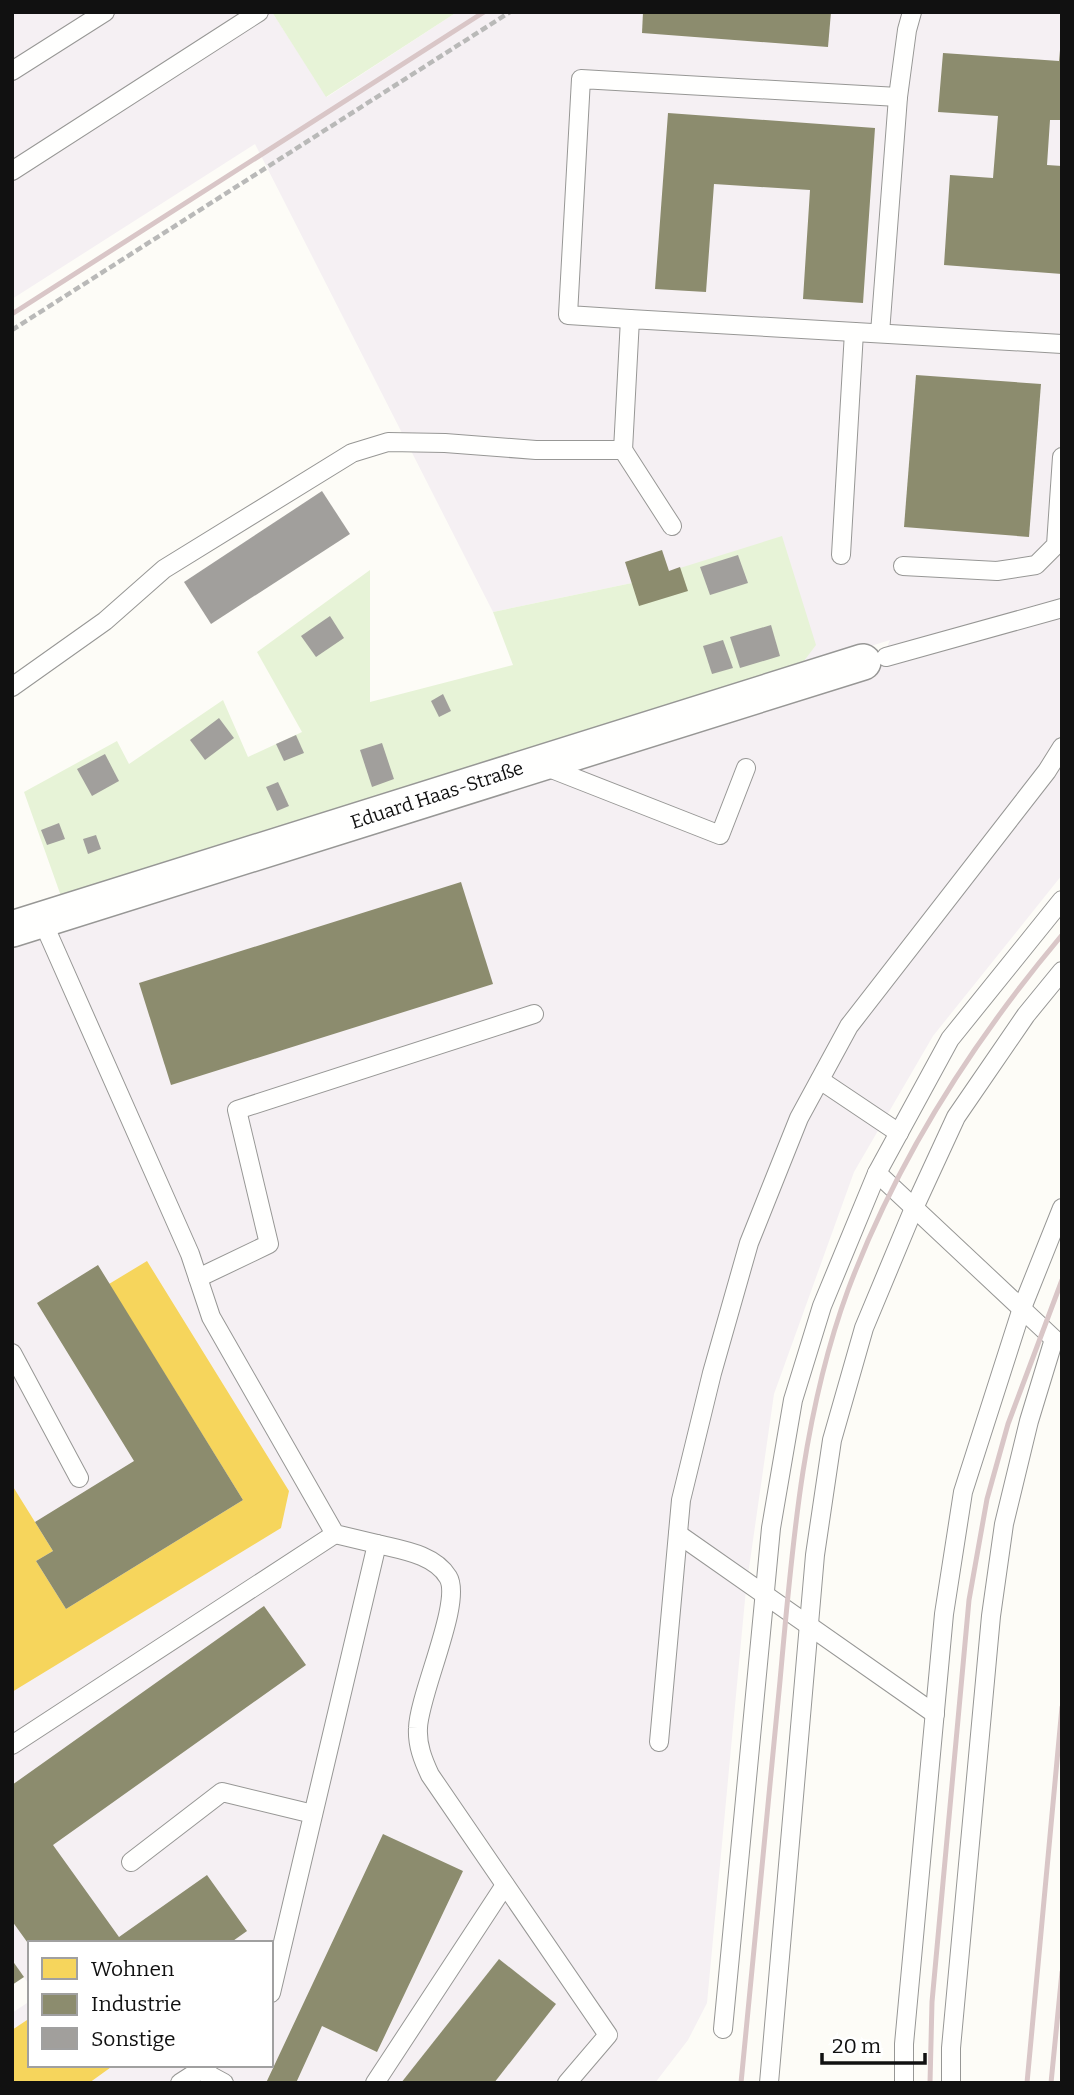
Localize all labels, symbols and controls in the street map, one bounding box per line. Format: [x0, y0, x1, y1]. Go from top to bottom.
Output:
street label: Eduard Haas-Straße [348, 756, 526, 834]
legend [28, 1941, 273, 2067]
text: Wohnen [91, 1956, 174, 1982]
text: Industrie [91, 1991, 182, 2017]
scale bar [822, 2022, 925, 2066]
text: Sonstige [91, 2026, 176, 2052]
text: 20 m [832, 2033, 881, 2059]

